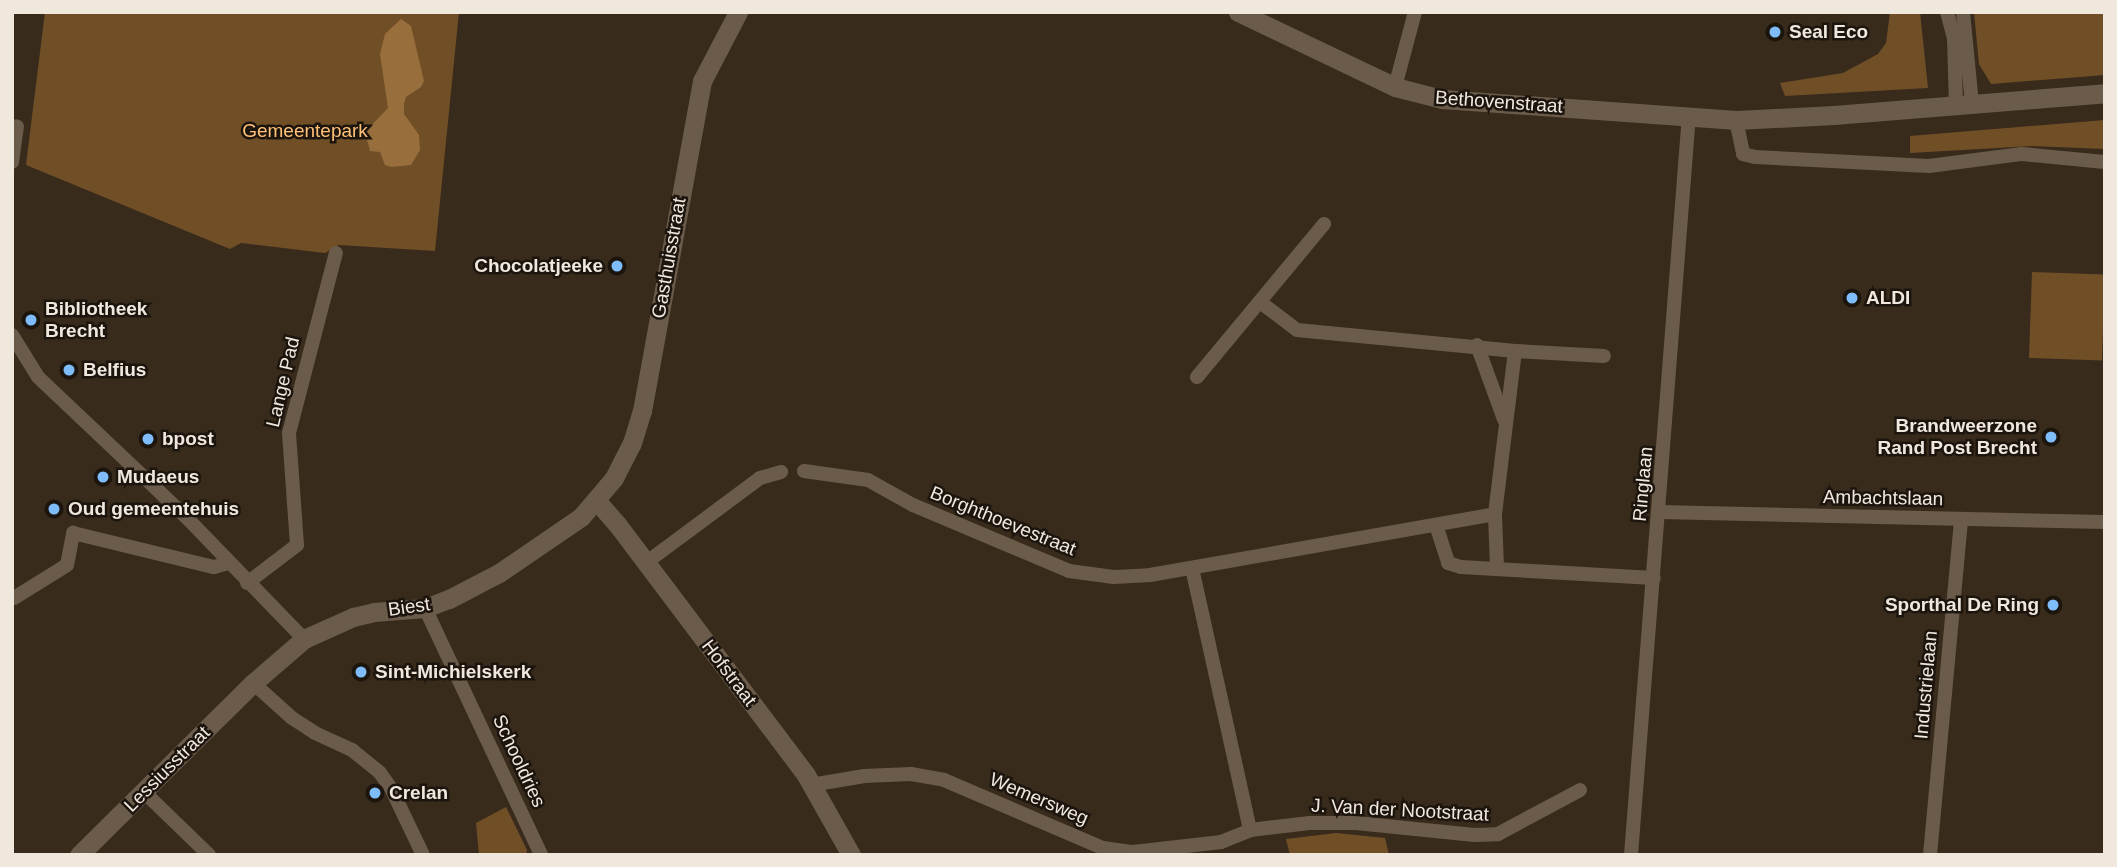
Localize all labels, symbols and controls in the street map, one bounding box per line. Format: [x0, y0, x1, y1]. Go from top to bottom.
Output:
place label: Seal Eco [1789, 21, 1868, 43]
marker: Seal Eco [1767, 24, 1783, 40]
street label: Bethovenstraat [1434, 86, 1564, 118]
park label: Gemeentepark [242, 120, 368, 142]
street label: Gasthuisstraat [647, 196, 691, 320]
place label: Chocolatjeeke [474, 255, 603, 277]
marker: Chocolatjeeke [609, 258, 625, 274]
place label: ALDI [1866, 287, 1910, 309]
marker: ALDI [1844, 290, 1860, 306]
place label: Bibliotheek Brecht [45, 298, 147, 342]
marker: Bibliotheek Brecht [23, 312, 39, 328]
street label: Lange Pad [262, 335, 304, 429]
place label: Belfius [83, 359, 146, 381]
marker: Belfius [61, 362, 77, 378]
place label: Brandweerzone Rand Post Brecht [1878, 415, 2037, 459]
place label: bpost [162, 428, 214, 450]
marker: Brandweerzone Rand Post Brecht [2043, 429, 2059, 445]
marker: bpost [140, 431, 156, 447]
street label: Ringlaan [1628, 446, 1658, 522]
place label: Mudaeus [117, 466, 199, 488]
marker: Mudaeus [95, 469, 111, 485]
street label: Borghthoevestraat [927, 481, 1079, 561]
street label: Ambachtslaan [1823, 486, 1943, 510]
place label: Oud gemeentehuis [68, 498, 239, 520]
marker: Oud gemeentehuis [46, 501, 62, 517]
street label: Biest [386, 593, 432, 621]
place label: Sporthal De Ring [1885, 594, 2039, 616]
marker: Sporthal De Ring [2045, 597, 2061, 613]
street label: Industrielaan [1910, 630, 1942, 740]
street label: Hofstraat [697, 635, 761, 711]
place label: Sint-Michielskerk [375, 661, 531, 683]
marker: Sint-Michielskerk [353, 664, 369, 680]
street label: Schooldries [488, 711, 550, 811]
street label: Lessiusstraat [119, 721, 215, 817]
street label: Wemersweg [986, 768, 1092, 830]
place label: Crelan [389, 782, 448, 804]
marker: Crelan [367, 785, 383, 801]
street label: J. Van der Nootstraat [1310, 794, 1490, 826]

